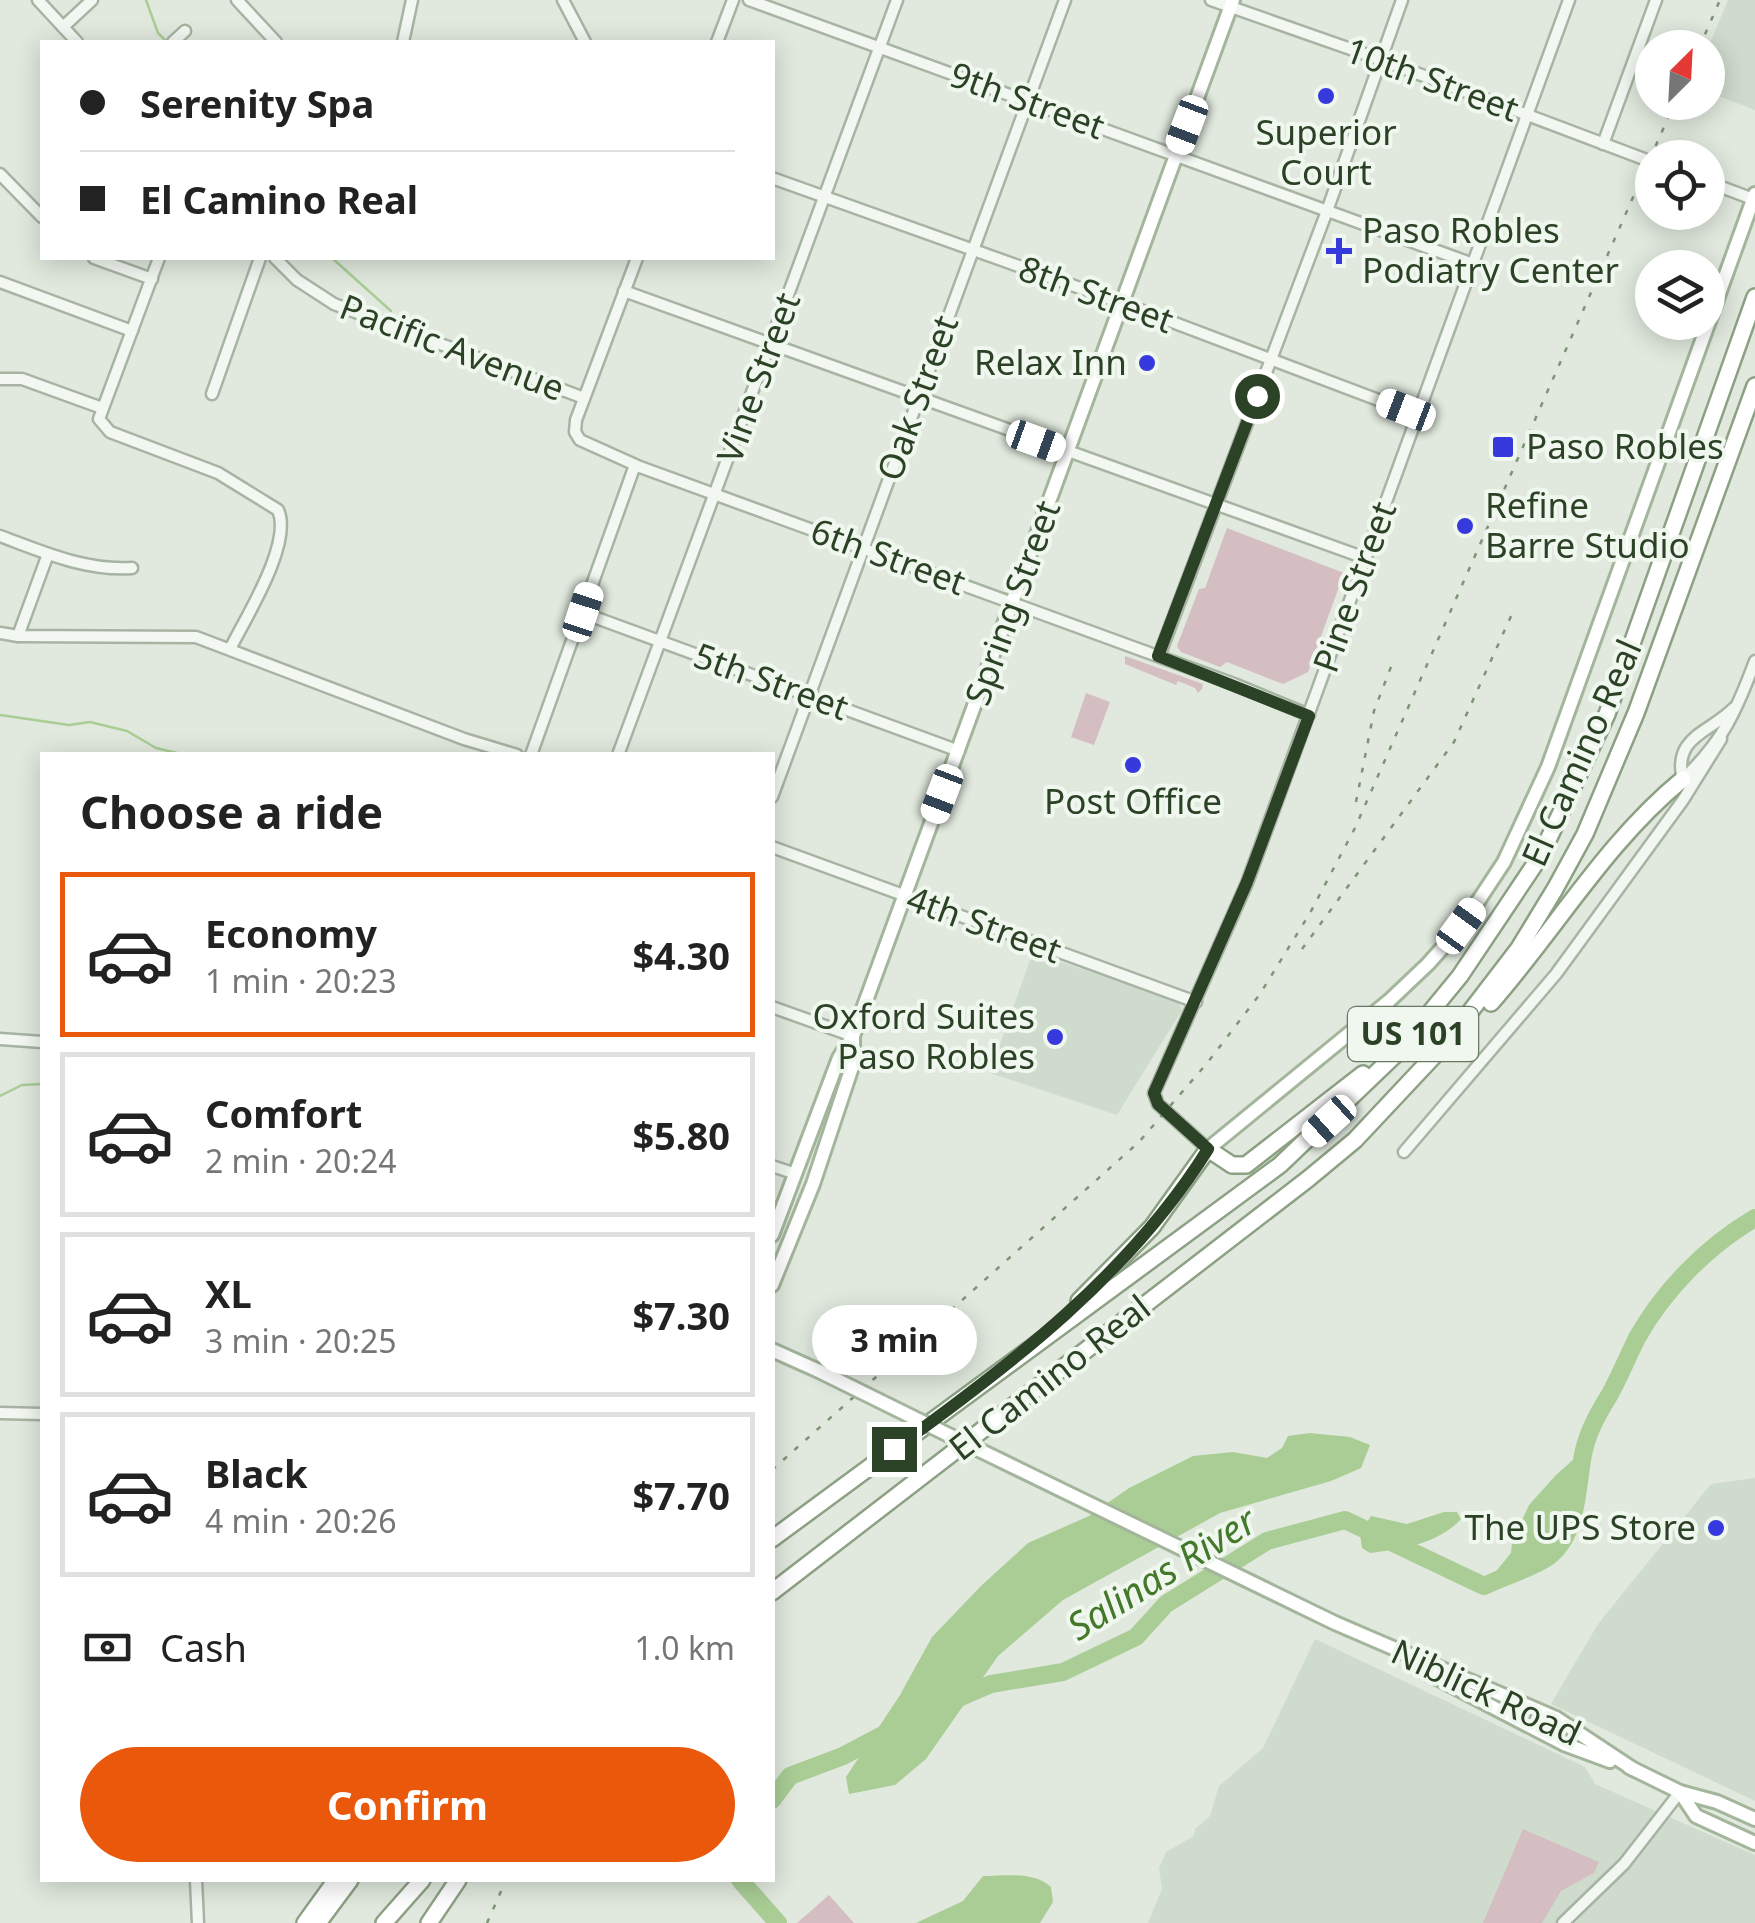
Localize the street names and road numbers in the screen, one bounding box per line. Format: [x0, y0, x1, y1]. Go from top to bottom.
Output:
street label: 10th Street [1339, 26, 1526, 132]
street label: 9th Street [944, 50, 1111, 149]
street label: 8th Street [1013, 244, 1180, 343]
street label: Pacific Avenue [334, 282, 571, 411]
street label: Vine Street [705, 286, 810, 469]
street label: Oak Street [865, 308, 968, 487]
street label: Spring Street [953, 494, 1070, 711]
street label: Pine Street [1301, 495, 1406, 678]
street label: 6th Street [805, 506, 972, 605]
street label: 5th Street [688, 631, 855, 730]
street label: El Camino Real [1510, 632, 1652, 873]
street label: 4th Street [901, 874, 1068, 973]
road number: US 101 [1348, 1007, 1478, 1061]
street label: El Camino Real [939, 1283, 1159, 1470]
street label: Niblick Road [1384, 1627, 1589, 1756]

